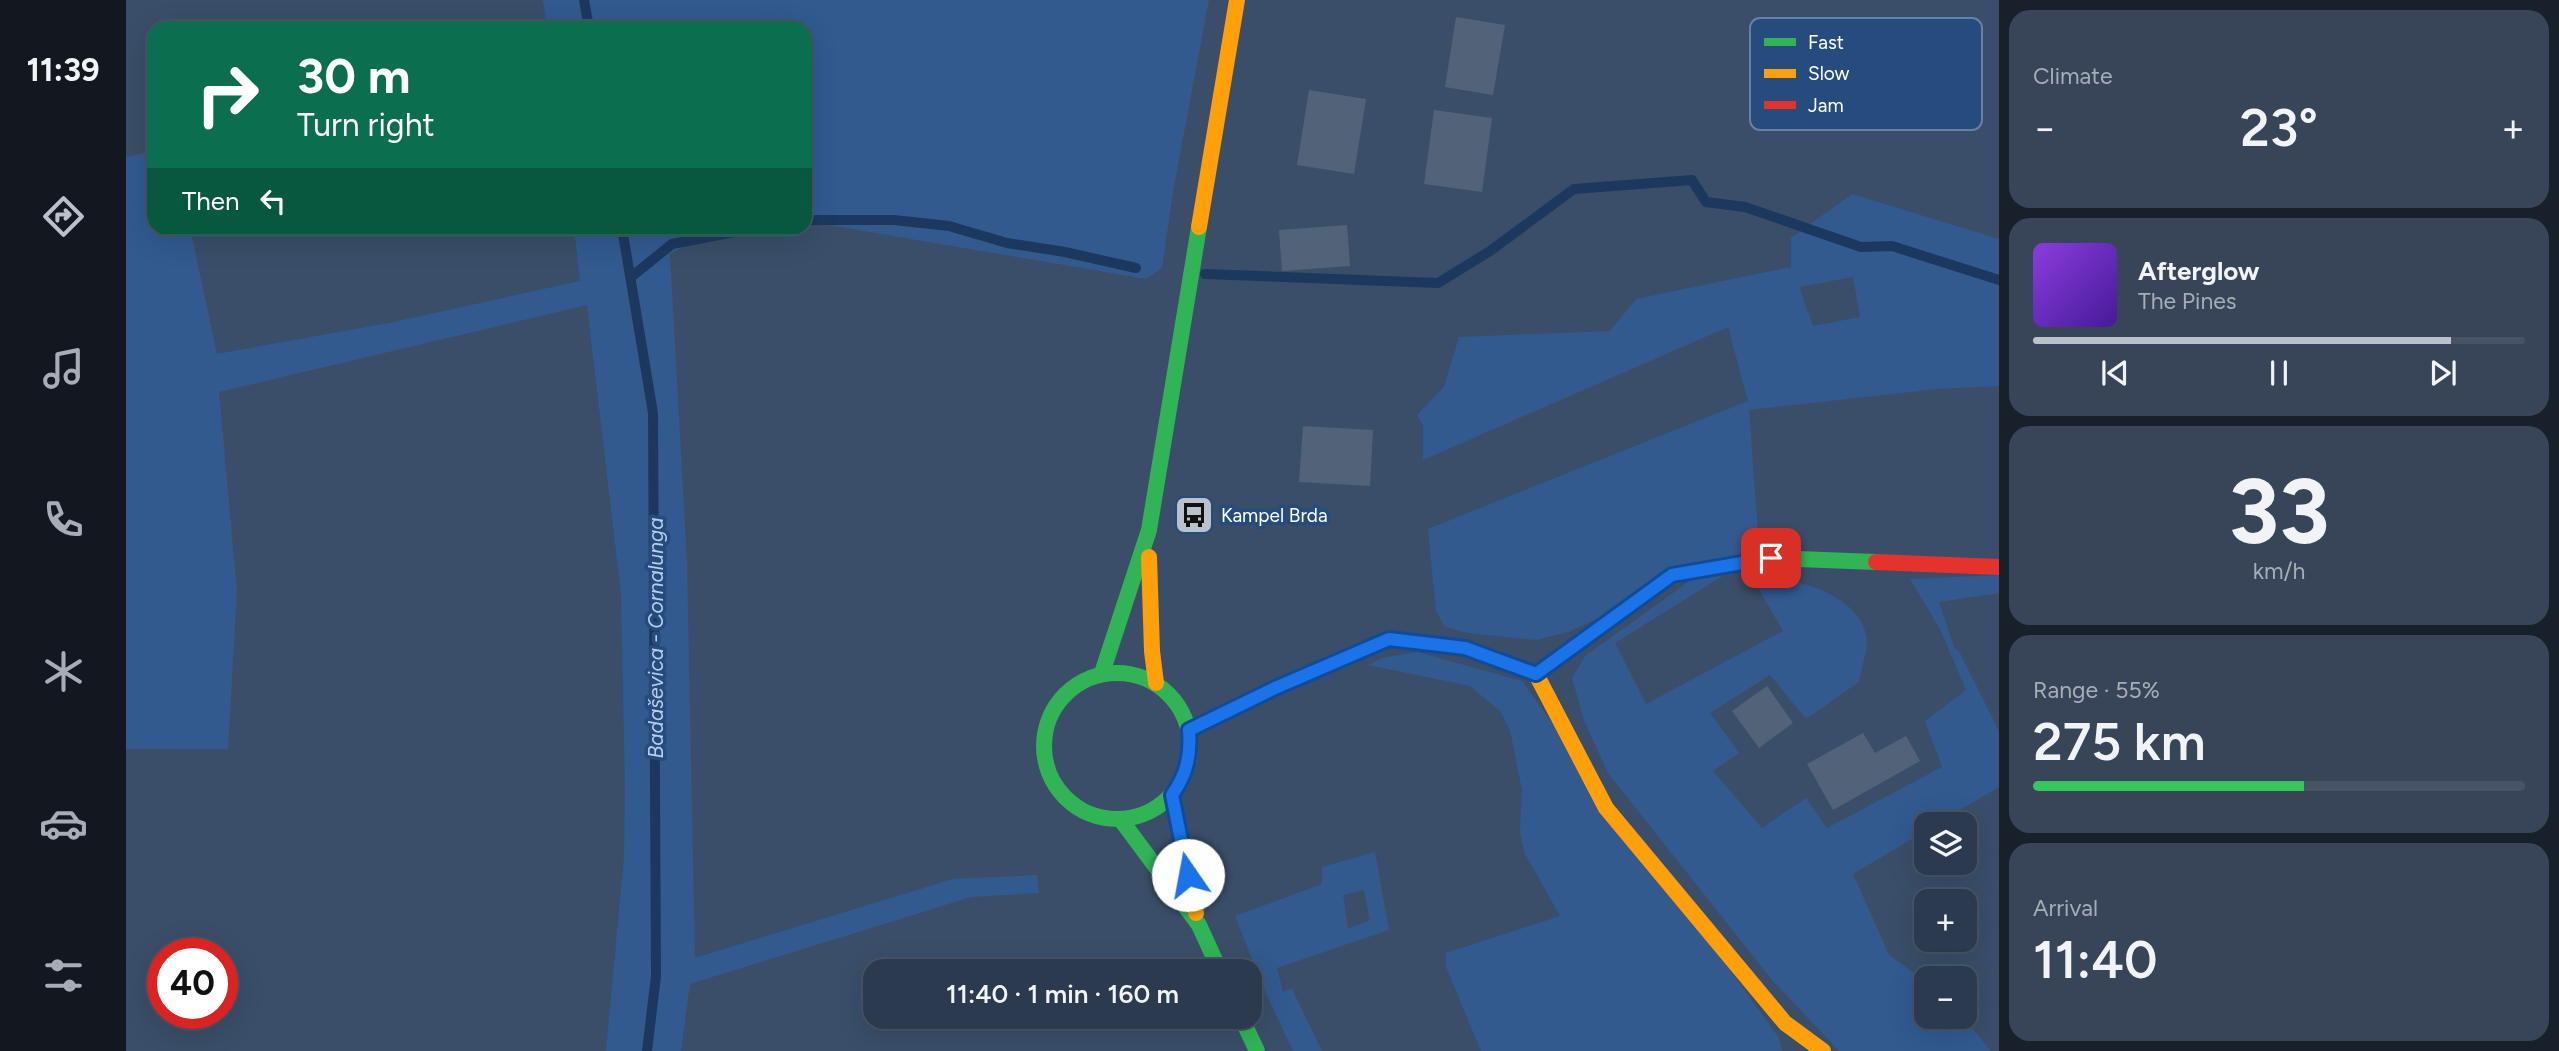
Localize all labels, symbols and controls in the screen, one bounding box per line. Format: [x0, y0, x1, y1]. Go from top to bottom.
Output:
legend [1750, 18, 1982, 130]
text: Fast [1808, 31, 1844, 54]
text: 30 m [297, 46, 410, 105]
icon: right [182, 49, 273, 140]
text: 11:39 [27, 51, 100, 89]
text: Slow [1808, 62, 1850, 85]
text: Climate [2033, 62, 2112, 90]
text: Jam [1808, 94, 1844, 117]
text: 23° [2240, 97, 2318, 159]
text: − [2033, 105, 2057, 151]
text: + [2501, 105, 2525, 151]
text: Turn right [297, 106, 435, 144]
icon: left [254, 182, 292, 220]
text: Then [182, 185, 240, 217]
icon: directions [39, 192, 88, 241]
text: Afterglow [2138, 255, 2260, 287]
text: The Pines [2138, 287, 2237, 315]
icon: music [39, 344, 88, 393]
icon: previous [2096, 354, 2134, 392]
icon: pause [2260, 354, 2298, 392]
icon: next [2424, 354, 2462, 392]
text: 33 [2228, 457, 2330, 566]
bus stop icon: Kampel Brda [1173, 494, 1215, 536]
icon: phone [39, 495, 88, 544]
place label: Kampel Brda [1221, 504, 1328, 527]
water label: Badaševica - Cornalunga [643, 517, 668, 759]
pin [1741, 528, 1801, 588]
icon: arrive [1752, 539, 1790, 577]
text: km/h [2253, 557, 2305, 585]
icon: climate [39, 647, 88, 696]
text: Range · 55% [2033, 676, 2160, 704]
text: 275 km [2033, 711, 2206, 773]
icon: car [39, 799, 88, 848]
map controls [1914, 812, 1977, 1029]
button: layers [1914, 812, 1977, 875]
position arrow [1151, 838, 1225, 912]
button: + [1914, 889, 1977, 952]
text: Arrival [2033, 894, 2098, 922]
text: 11:40 [2033, 929, 2157, 991]
speed limit sign: 40 [147, 938, 238, 1029]
icon: filters [39, 951, 88, 1000]
button: − [1914, 966, 1977, 1029]
text: 11:40 · 1 min · 160 m [946, 978, 1179, 1010]

